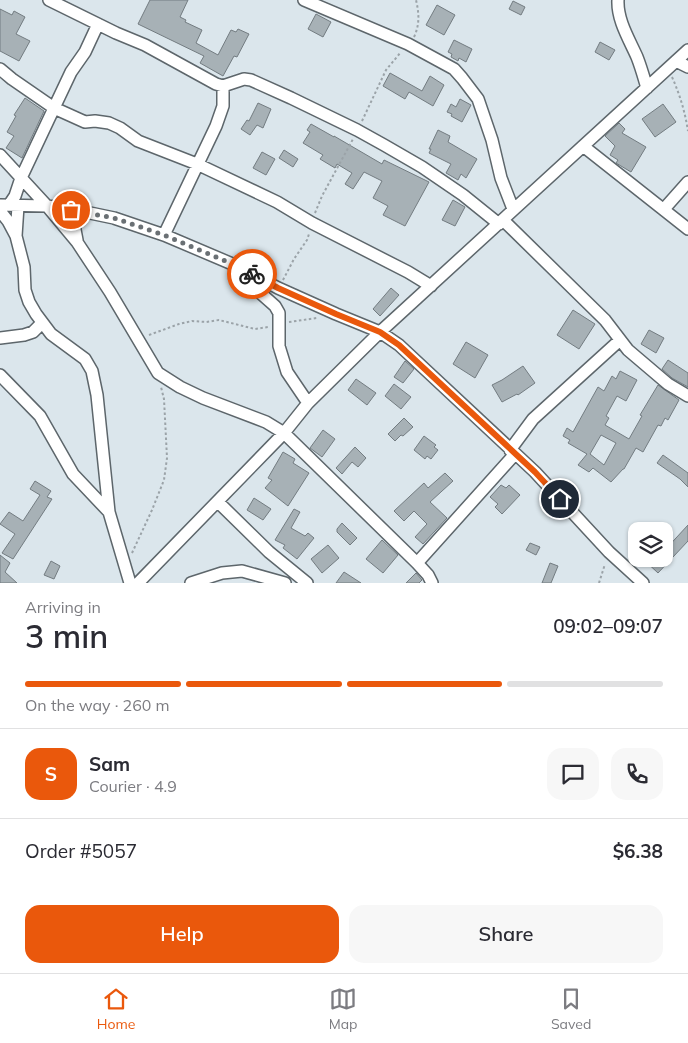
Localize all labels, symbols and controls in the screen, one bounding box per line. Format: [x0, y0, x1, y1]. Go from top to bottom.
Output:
pin [50, 189, 92, 231]
icon: bag [57, 196, 85, 224]
courier [227, 249, 277, 299]
icon: bike [238, 260, 266, 288]
pin [539, 478, 581, 520]
icon: home [546, 485, 574, 513]
map controls [628, 522, 673, 567]
button: layers [628, 522, 673, 567]
text: Arriving in [25, 597, 101, 617]
text: 09:02–09:07 [553, 614, 663, 638]
text: 3 min [25, 616, 108, 656]
text: On the way · 260 m [25, 695, 170, 715]
button: chat [547, 748, 599, 800]
button: phone [611, 748, 663, 800]
text: Sam [89, 752, 130, 776]
text: S [45, 762, 57, 786]
text: Courier · 4.9 [89, 776, 177, 796]
text: Order #5057 [25, 839, 137, 863]
text: $6.38 [613, 839, 663, 863]
button: Help [25, 905, 339, 963]
button: Share [349, 905, 663, 963]
tab: Home [97, 985, 135, 1033]
tab: Map [329, 985, 358, 1033]
tab: Saved [551, 985, 591, 1033]

